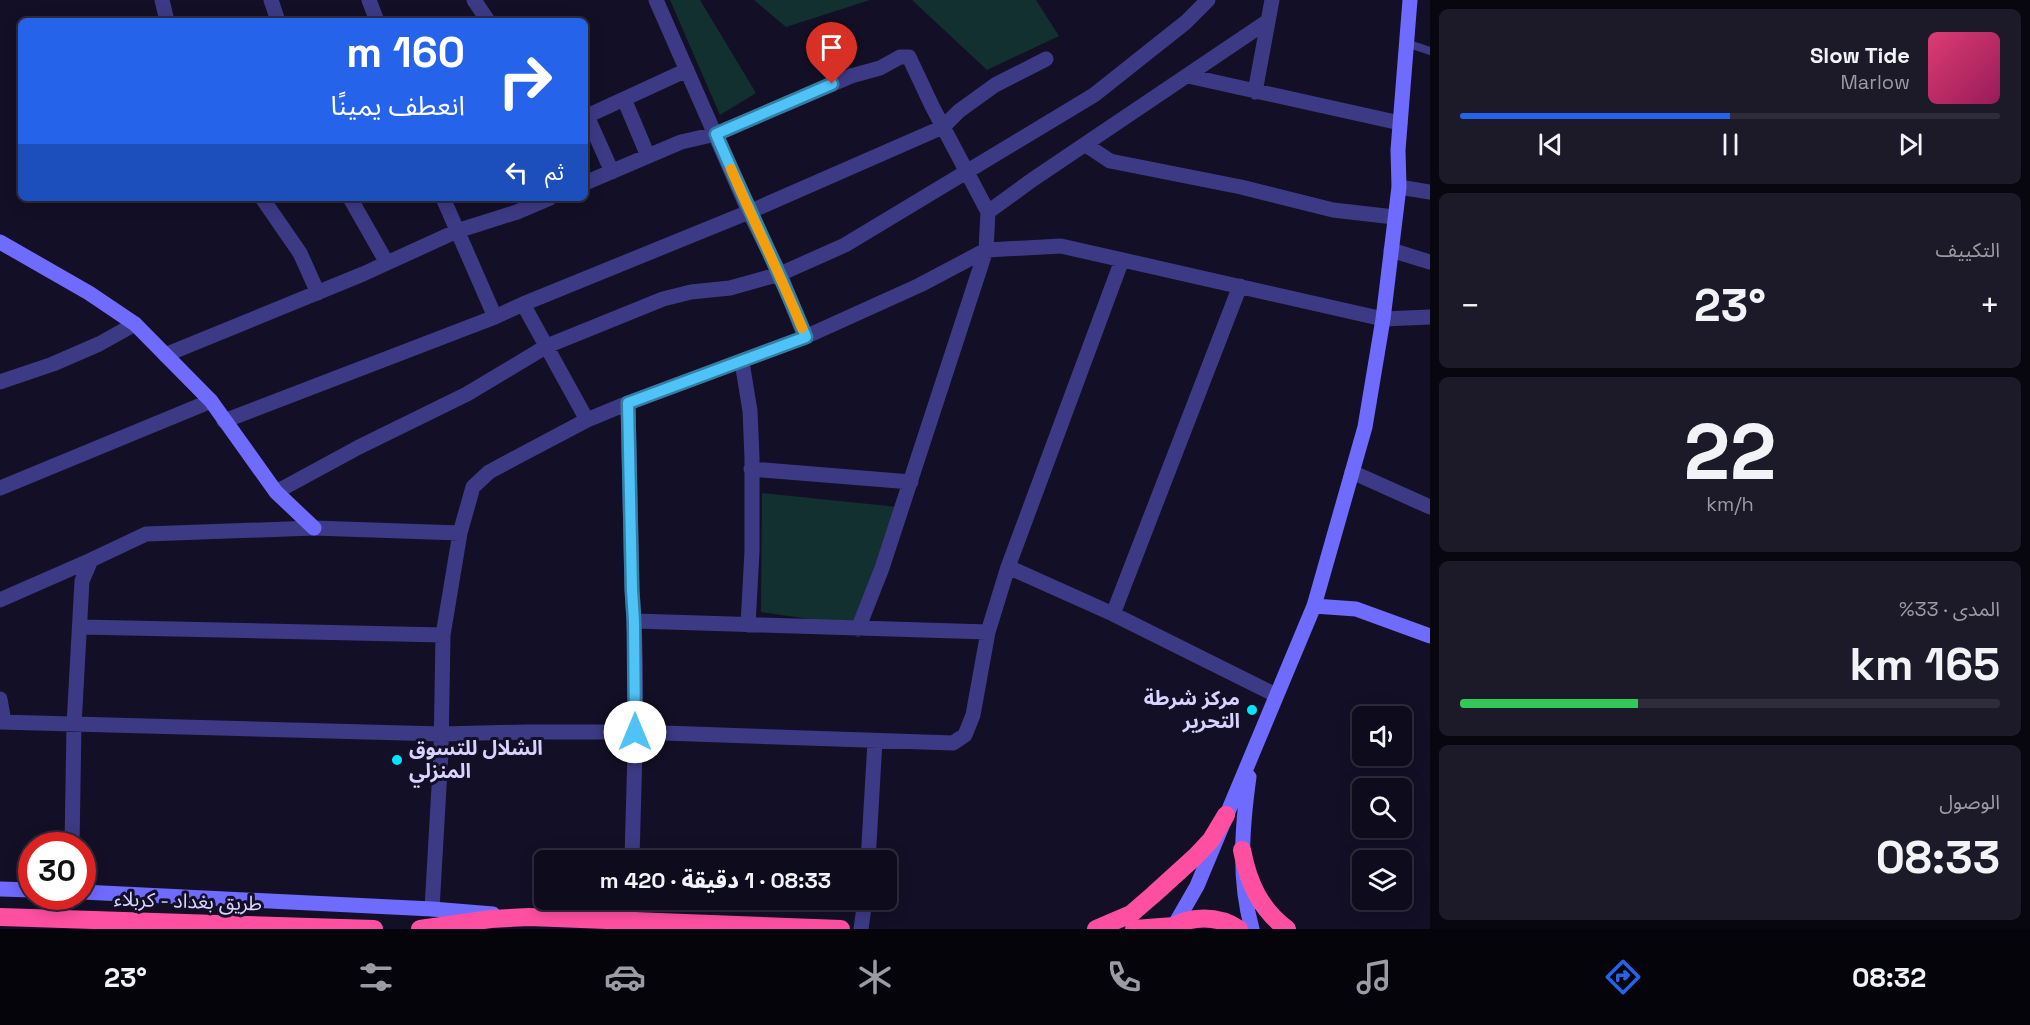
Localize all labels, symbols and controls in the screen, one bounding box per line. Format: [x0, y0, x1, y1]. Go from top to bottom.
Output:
pin [806, 22, 857, 84]
text: 160 m [346, 26, 465, 79]
icon: arrive [815, 31, 848, 64]
text: Slow Tide [1810, 41, 1910, 69]
icon: right [486, 42, 564, 120]
text: Marlow [1841, 69, 1910, 95]
text: انعطف يمينًا [331, 88, 465, 123]
icon: previous [1534, 128, 1567, 161]
icon: pause [1714, 128, 1747, 161]
icon: next [1894, 128, 1927, 161]
icon: left [500, 156, 533, 189]
text: ثم [545, 158, 564, 186]
text: التكييف [1936, 237, 2000, 263]
text: 23° [1694, 277, 1766, 334]
text: − [1460, 285, 1480, 327]
text: + [1980, 285, 2000, 327]
text: 22 [1684, 402, 1776, 502]
text: km/h [1706, 491, 1754, 517]
text: المدى · 33% [1899, 596, 2000, 622]
text: 165 km [1850, 636, 2000, 693]
place label: مركز شرطة التحرير [1144, 685, 1240, 734]
position arrow [603, 700, 667, 764]
marker: مركز شرطة التحرير [1245, 703, 1259, 717]
map controls [1352, 706, 1412, 910]
button: sound [1352, 706, 1412, 766]
place label: الشلال للتسوق المنزلي [409, 735, 543, 788]
marker: الشلال للتسوق المنزلي [390, 753, 404, 767]
button: search [1352, 778, 1412, 838]
text: الوصول [1939, 789, 2000, 815]
text: 08:33 [1876, 829, 2000, 886]
speed limit sign: 30 [18, 832, 96, 910]
button: layers [1352, 850, 1412, 910]
text: 08:33 · 1 دقيقة · 420 m [600, 866, 831, 894]
street label: طريق بغداد - كربلاء [113, 885, 263, 917]
icon: filters [355, 956, 397, 998]
icon: car [604, 956, 646, 998]
icon: climate [854, 956, 896, 998]
icon: phone [1103, 956, 1145, 998]
icon: music [1353, 956, 1395, 998]
icon: directions [1602, 956, 1644, 998]
text: 23° [104, 960, 147, 995]
text: 08:32 [1852, 960, 1926, 995]

